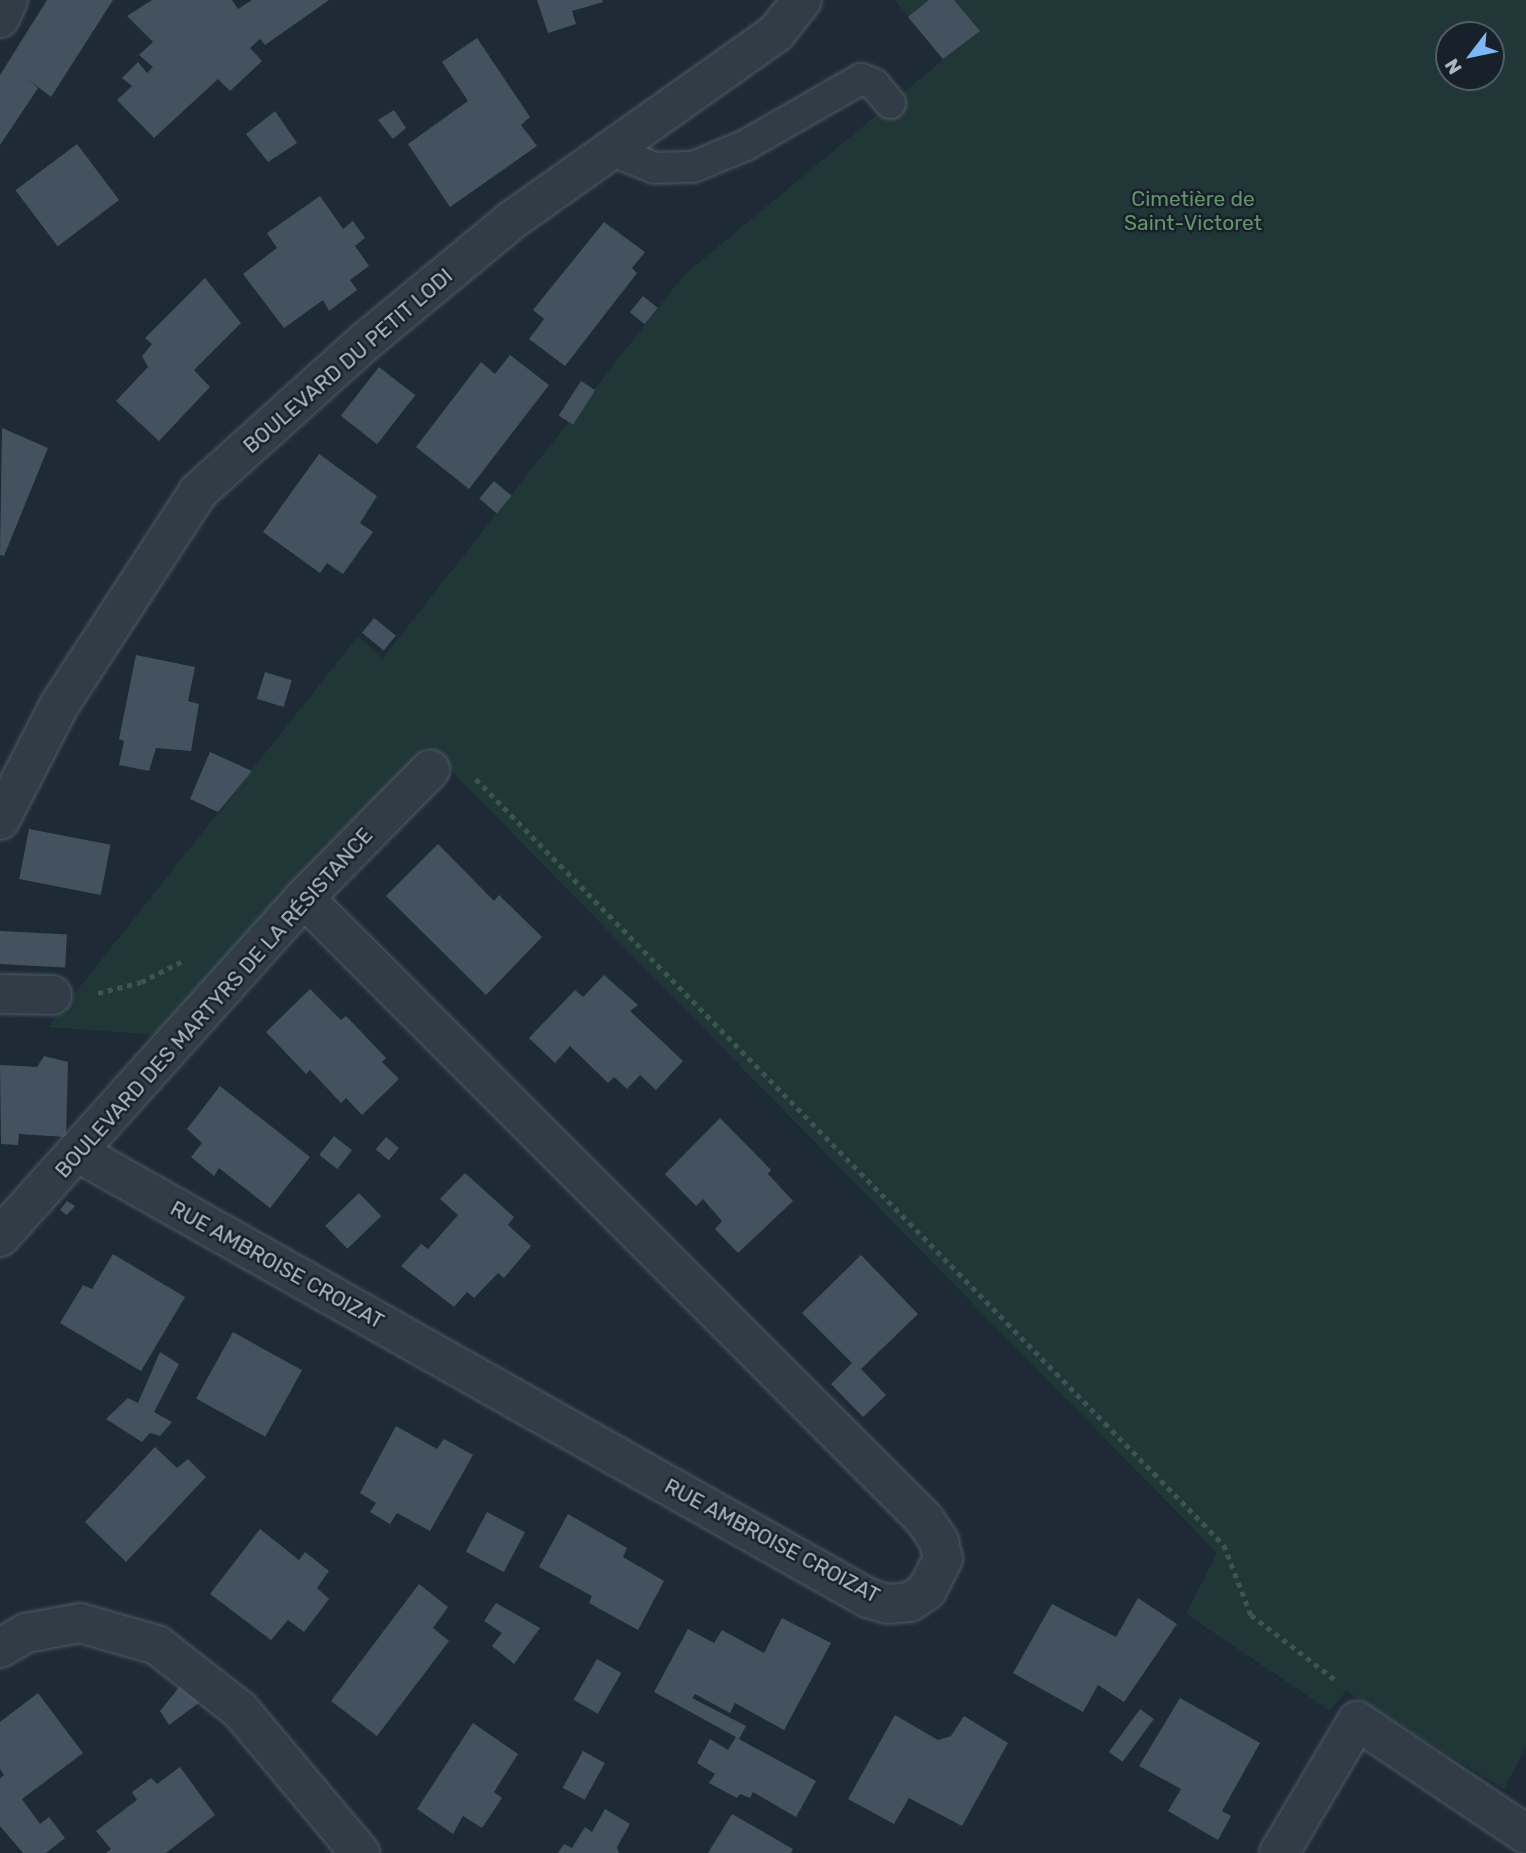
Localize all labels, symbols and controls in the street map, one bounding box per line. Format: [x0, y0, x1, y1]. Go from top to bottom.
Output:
north arrow [1435, 21, 1505, 91]
text: N [1440, 54, 1467, 78]
park label: Cimetière de Saint-Victoret [1124, 186, 1262, 236]
street label: BOULEVARD DU PETIT LODI [238, 263, 458, 459]
street label: BOULEVARD DES MARTYRS DE LA RÉSISTANCE [50, 823, 378, 1183]
street label: RUE AMBROISE CROIZAT [166, 1196, 388, 1334]
street label: RUE AMBROISE CROIZAT [660, 1473, 884, 1609]

